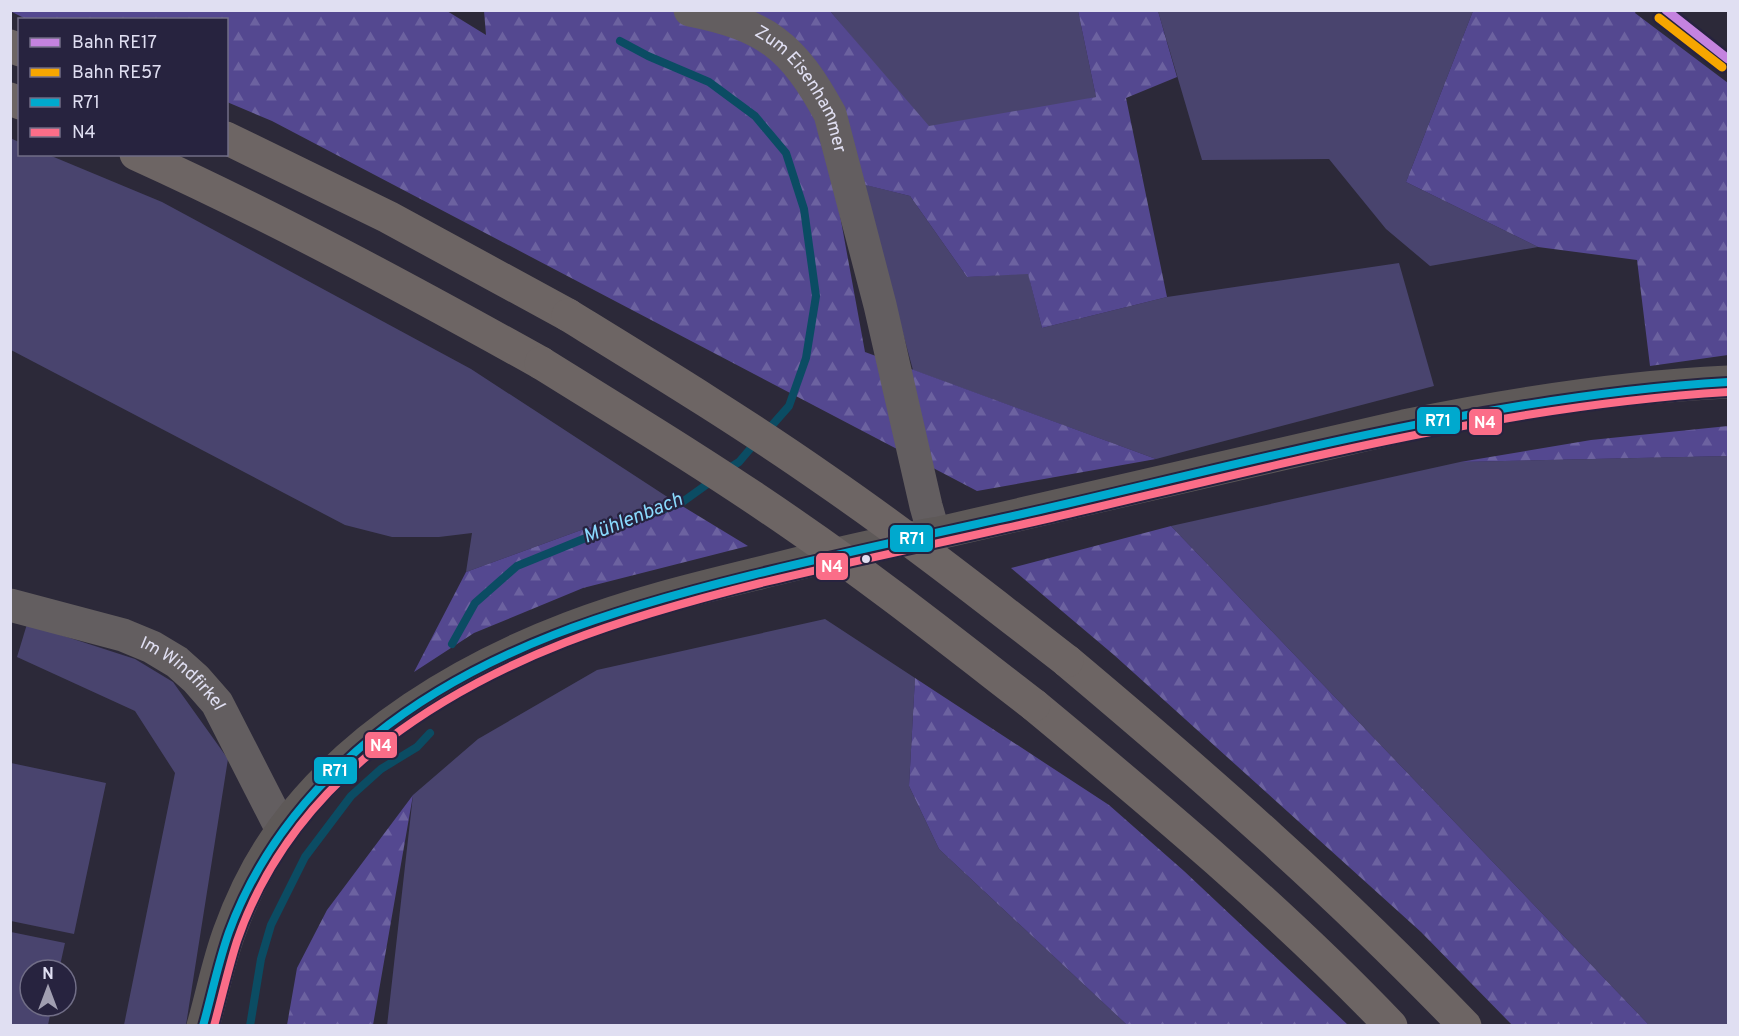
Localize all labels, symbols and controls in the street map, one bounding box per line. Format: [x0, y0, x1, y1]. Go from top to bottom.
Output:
legend [18, 18, 228, 156]
street label: Zum Eisenhammer [751, 21, 851, 155]
text: Bahn RE17 [72, 32, 157, 55]
text: Bahn RE57 [72, 62, 161, 85]
text: R71 [72, 92, 100, 115]
text: N4 [72, 122, 96, 145]
line badge: R71 [1416, 406, 1461, 435]
line badge: N4 [1468, 408, 1503, 436]
text: R71 [1425, 412, 1451, 432]
text: N4 [1474, 414, 1496, 434]
water label: Mühlenbach [579, 487, 687, 551]
line badge: R71 [889, 524, 934, 553]
text: R71 [899, 530, 925, 550]
line badge: N4 [815, 552, 849, 581]
unlabelled marker [860, 553, 872, 565]
text: N4 [821, 558, 843, 578]
street label: Im Windfirkel [137, 632, 230, 714]
line badge: N4 [364, 731, 398, 759]
text: N4 [370, 737, 392, 757]
line badge: R71 [313, 756, 358, 785]
text: R71 [322, 762, 348, 782]
north arrow [18, 958, 78, 1018]
text: N [42, 965, 54, 985]

